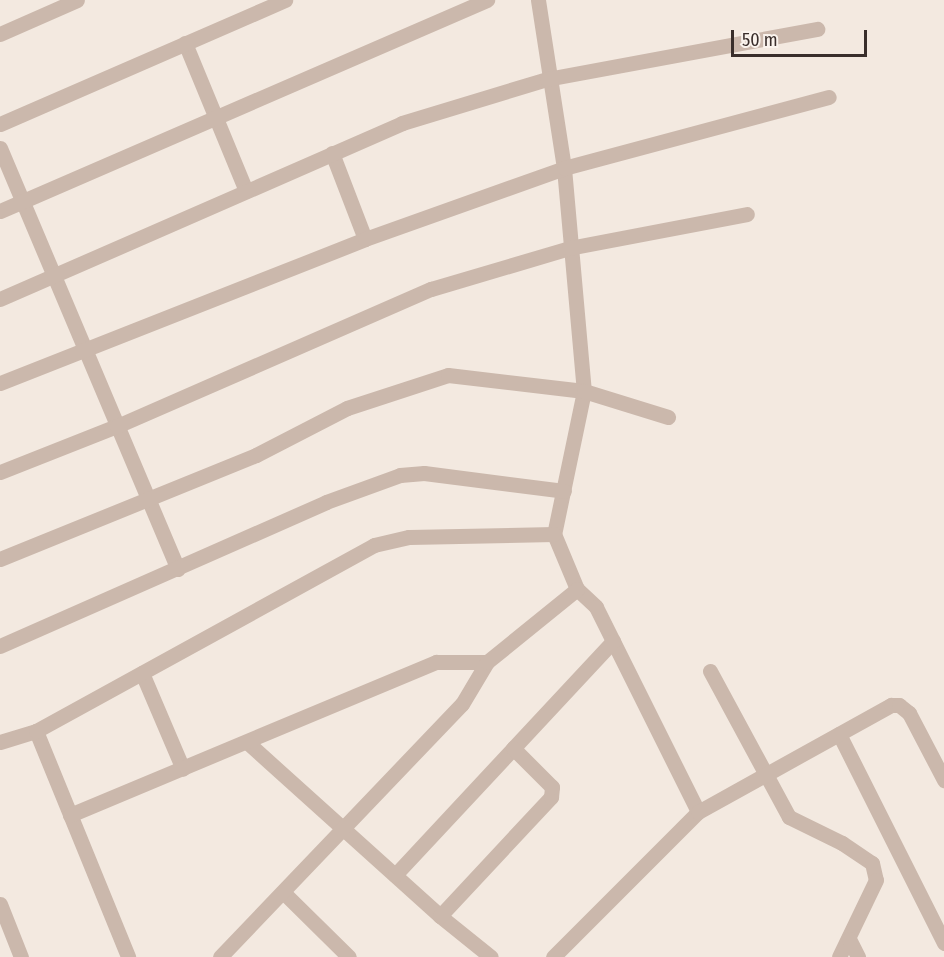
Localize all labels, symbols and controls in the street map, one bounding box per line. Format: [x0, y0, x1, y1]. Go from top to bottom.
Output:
scale bar [734, 18, 870, 56]
text: 50 m [742, 29, 778, 51]

